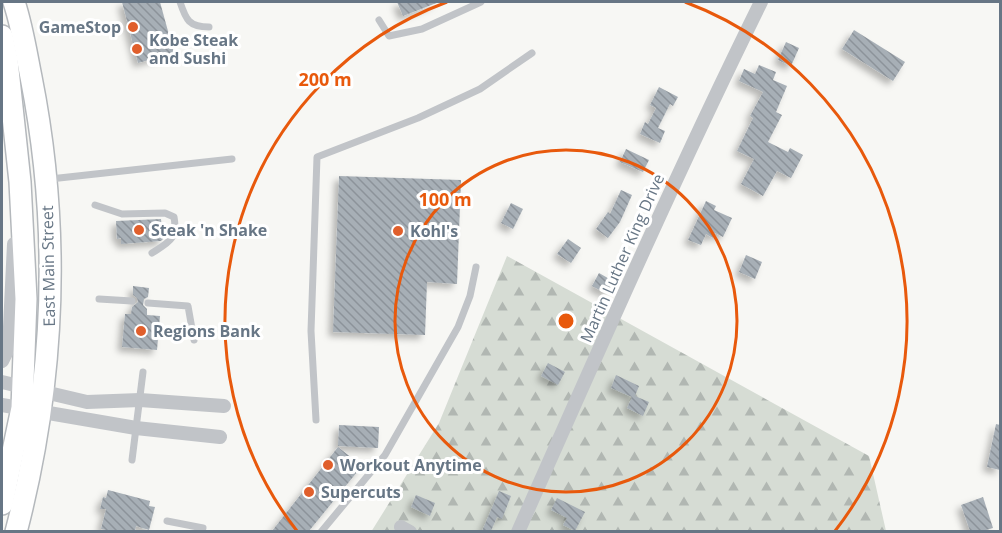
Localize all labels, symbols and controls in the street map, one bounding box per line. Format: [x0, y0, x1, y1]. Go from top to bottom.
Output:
place label: GameStop [39, 16, 121, 38]
marker: GameStop [126, 20, 140, 34]
place label: Kobe Steak and Sushi [149, 29, 238, 69]
marker: Kobe Steak and Sushi [130, 42, 144, 56]
text: 200 m [298, 67, 352, 91]
street label: Martin Luther King Drive [575, 170, 669, 346]
text: 100 m [418, 187, 472, 211]
street label: East Main Street [36, 205, 60, 327]
place label: Steak 'n Shake [151, 219, 267, 241]
place label: Kohl's [410, 220, 458, 242]
marker: Steak 'n Shake [132, 223, 146, 237]
marker: Kohl's [391, 224, 405, 238]
centre of rings [556, 311, 576, 331]
place label: Regions Bank [153, 320, 260, 342]
marker: Regions Bank [134, 324, 148, 338]
place label: Workout Anytime [340, 454, 482, 476]
marker: Workout Anytime [321, 458, 335, 472]
place label: Supercuts [321, 481, 401, 503]
marker: Supercuts [302, 485, 316, 499]

